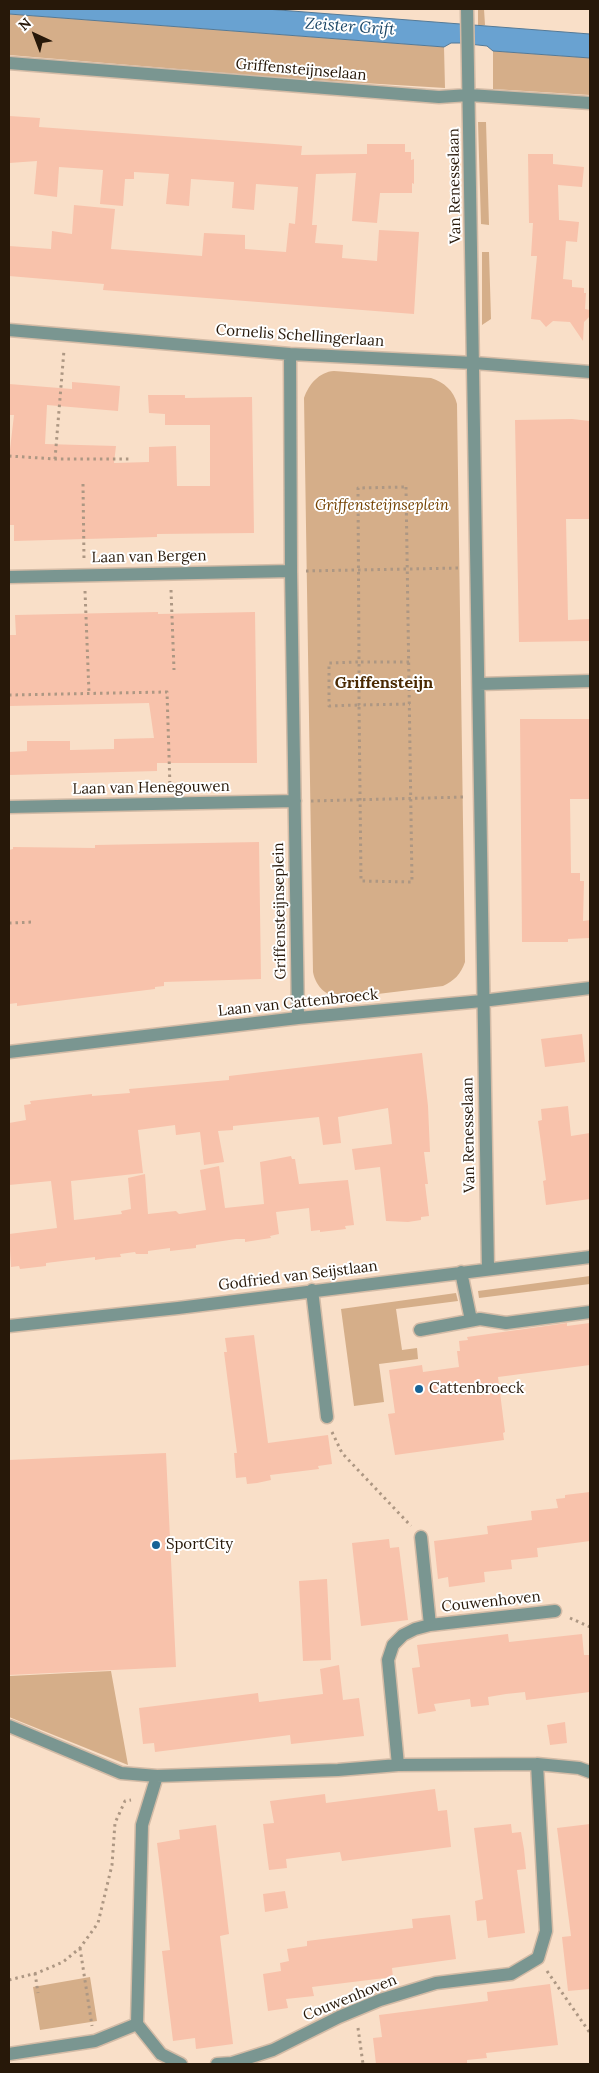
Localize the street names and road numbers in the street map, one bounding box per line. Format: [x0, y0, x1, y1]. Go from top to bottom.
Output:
street label: Griffensteijnselaan [235, 55, 367, 85]
street label: Van Renesselaan [445, 128, 465, 244]
street label: Cornelis Schellingerlaan [215, 321, 385, 351]
street label: Laan van Bergen [91, 547, 207, 567]
street label: Laan van Henegouwen [72, 778, 230, 798]
street label: Griffensteijnseplein [270, 842, 290, 980]
street label: Laan van Cattenbroeck [217, 986, 379, 1020]
street label: Van Renesselaan [459, 1077, 479, 1193]
street label: Godfried van Seijstlaan [217, 1257, 379, 1295]
street label: Couwenhoven [441, 1588, 541, 1616]
street label: Couwenhoven [300, 1971, 400, 2025]

